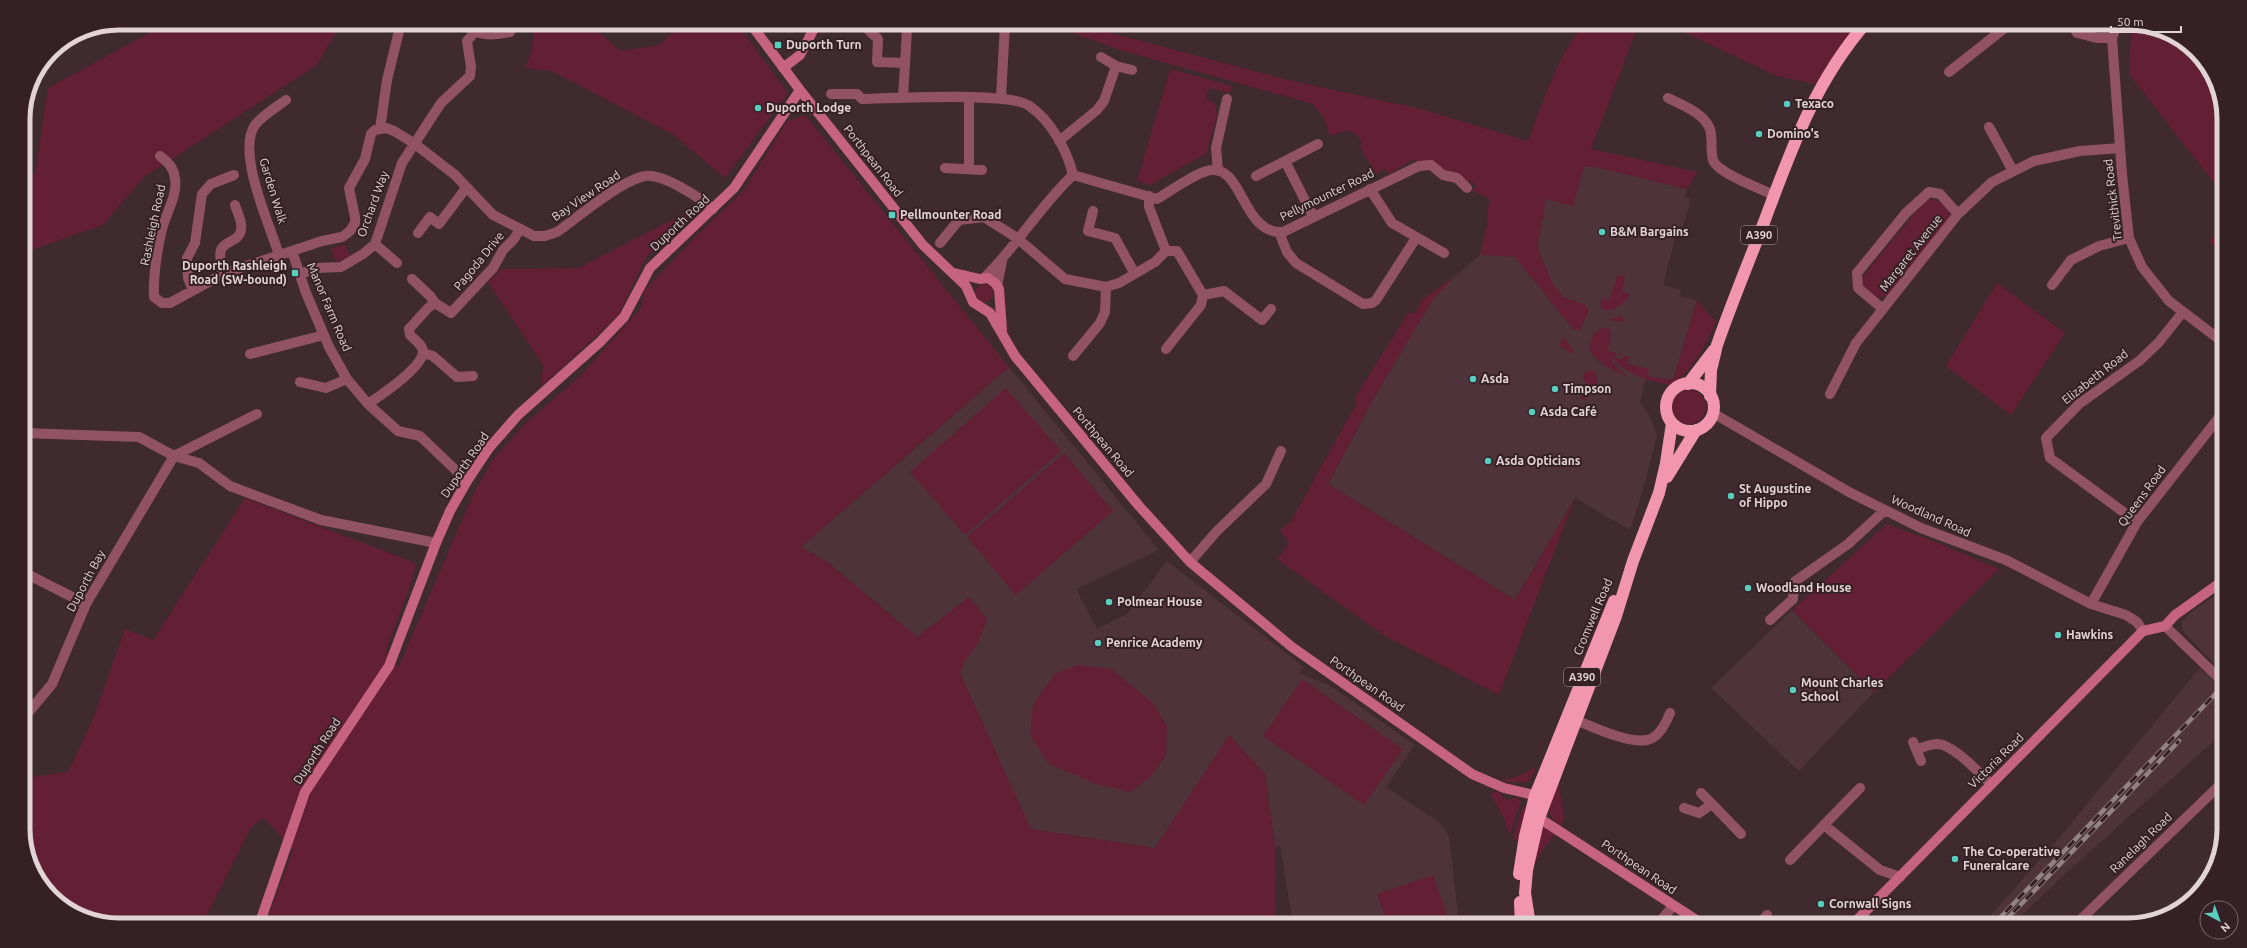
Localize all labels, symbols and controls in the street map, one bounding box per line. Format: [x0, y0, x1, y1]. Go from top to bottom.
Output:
scale bar [2111, 8, 2181, 34]
text: 50 m [2117, 15, 2144, 28]
place label: Duporth Turn [786, 38, 862, 51]
marker: Duporth Turn [773, 40, 783, 50]
place label: Texaco [1795, 97, 1834, 110]
marker: Texaco [1782, 99, 1792, 109]
place label: Duporth Lodge [766, 101, 851, 114]
marker: Duporth Lodge [753, 103, 763, 113]
street label: Porthpean Road [841, 122, 905, 199]
place label: Domino's [1767, 127, 1820, 140]
marker: Domino's [1754, 129, 1764, 139]
street label: Garden Walk [257, 156, 290, 225]
street label: Trevithick Road [2101, 158, 2124, 242]
street label: Pellymounter Road [1278, 166, 1376, 223]
street label: Bay View Road [549, 168, 622, 223]
street label: Orchard Way [355, 169, 391, 239]
street label: Rashleigh Road [138, 183, 167, 267]
street label: Duporth Road [647, 192, 712, 253]
place label: Pellmounter Road [900, 208, 1001, 221]
marker: Pellmounter Road [887, 210, 897, 220]
street label: Margaret Avenue [1877, 212, 1944, 293]
place label: B&M Bargains [1610, 225, 1689, 238]
road number: A390 [1741, 226, 1777, 244]
marker: B&M Bargains [1597, 227, 1607, 237]
street label: Pagoda Drive [451, 229, 506, 293]
place label: Duporth Rashleigh Road (SW-bound) [182, 259, 287, 287]
street label: Manor Farm Road [305, 260, 354, 353]
marker: Duporth Rashleigh Road (SW-bound) [290, 268, 300, 278]
street label: Elizabeth Road [2059, 347, 2130, 406]
place label: Asda [1481, 372, 1509, 385]
marker: Asda [1468, 374, 1478, 384]
place label: Timpson [1563, 382, 1611, 395]
marker: Timpson [1550, 384, 1560, 394]
street label: Porthpean Road [1070, 404, 1136, 479]
place label: Asda Café [1540, 405, 1597, 418]
marker: Asda Café [1527, 407, 1537, 417]
street label: Duporth Road [438, 430, 491, 500]
place label: Asda Opticians [1496, 454, 1581, 467]
marker: Asda Opticians [1483, 456, 1493, 466]
street label: Queens Road [2115, 463, 2168, 529]
place label: St Augustine of Hippo [1739, 482, 1812, 509]
marker: St Augustine of Hippo [1726, 491, 1736, 501]
street label: Woodland Road [1889, 492, 1973, 539]
street label: Duporth Bay [64, 548, 107, 614]
street label: Cromwell Road [1571, 577, 1615, 657]
place label: Woodland House [1756, 581, 1852, 594]
marker: Woodland House [1743, 583, 1753, 593]
place label: Polmear House [1117, 595, 1202, 608]
marker: Polmear House [1104, 597, 1114, 607]
place label: Hawkins [2066, 628, 2114, 641]
marker: Hawkins [2053, 630, 2063, 640]
place label: Penrice Academy [1106, 636, 1203, 649]
marker: Penrice Academy [1093, 638, 1103, 648]
street label: Porthpean Road [1328, 653, 1407, 714]
road number: A390 [1564, 668, 1600, 686]
place label: Mount Charles School [1801, 676, 1884, 703]
marker: Mount Charles School [1788, 685, 1798, 695]
street label: Duporth Road [290, 715, 343, 786]
street label: Victoria Road [1966, 731, 2026, 791]
street label: Ranelagh Road [2107, 810, 2174, 875]
street label: Porthpean Road [1599, 837, 1679, 896]
place label: The Co-operative Funeralcare [1963, 845, 2060, 872]
marker: The Co-operative Funeralcare [1950, 854, 1960, 864]
place label: Cornwall Signs [1829, 897, 1912, 910]
marker: Cornwall Signs [1816, 899, 1826, 909]
north arrow [2199, 900, 2239, 940]
text: N [2219, 920, 2233, 935]

